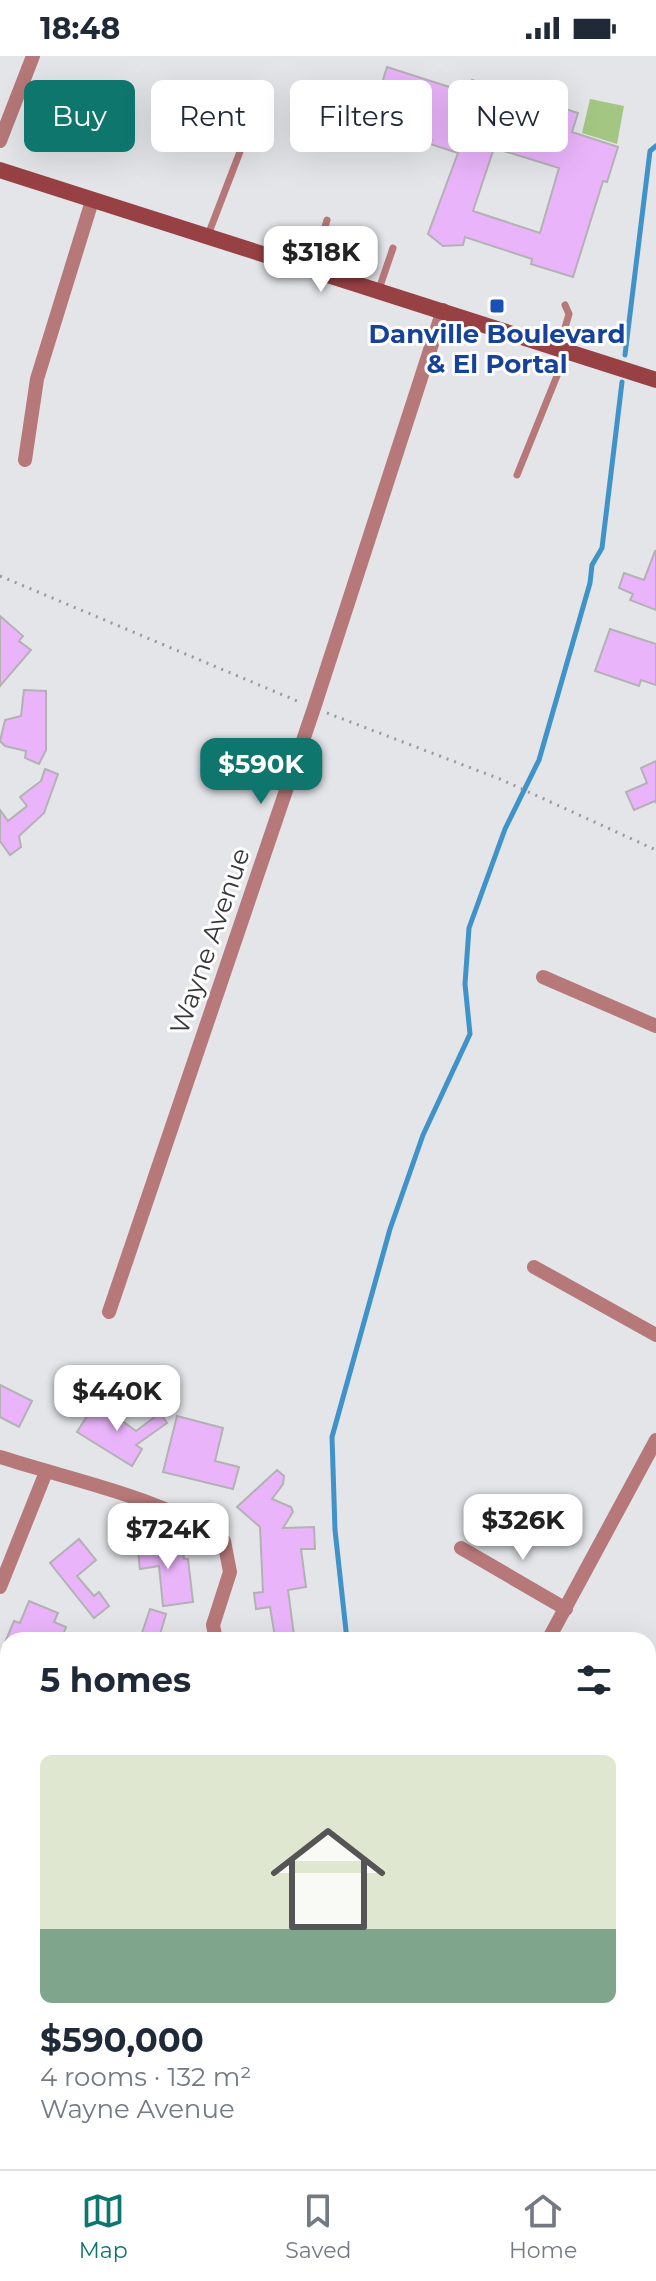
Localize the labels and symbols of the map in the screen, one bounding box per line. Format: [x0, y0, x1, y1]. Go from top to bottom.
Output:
pin: $318K [265, 226, 377, 294]
marker: Danville Boulevard & El Portal [488, 297, 506, 315]
place label: Danville Boulevard & El Portal [369, 318, 625, 380]
pin: $590K [205, 738, 317, 806]
street label: Wayne Avenue [163, 844, 257, 1038]
pin: $440K [61, 1365, 173, 1433]
pin: $326K [467, 1494, 579, 1562]
pin: $724K [112, 1503, 224, 1571]

